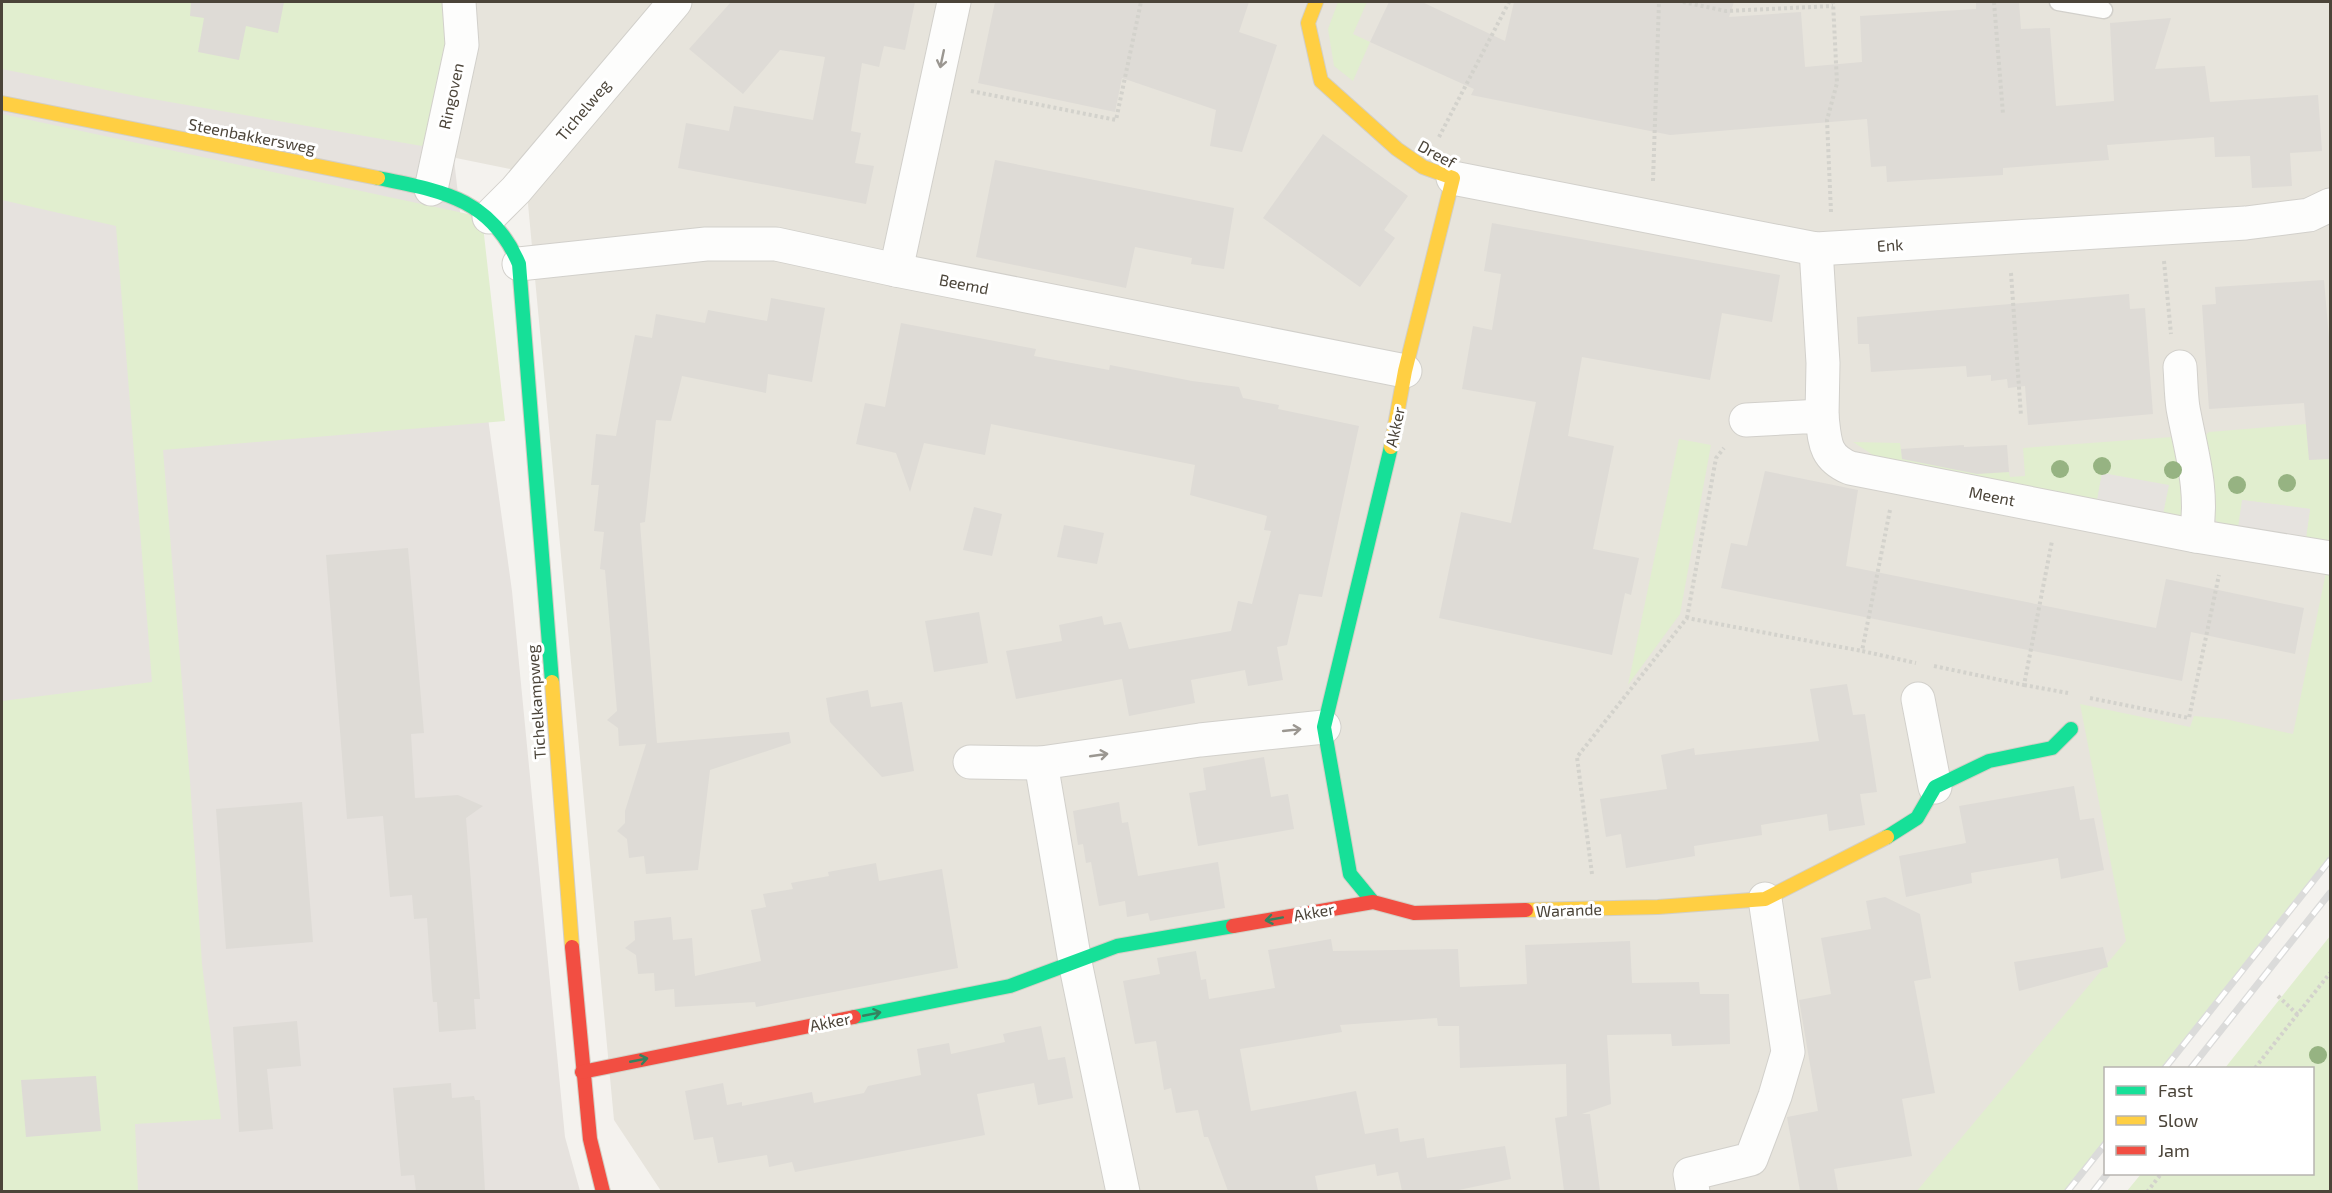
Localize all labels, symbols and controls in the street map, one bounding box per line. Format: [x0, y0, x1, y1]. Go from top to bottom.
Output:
one-way arrow [936, 48, 947, 68]
street label: Ringoven [434, 61, 467, 131]
street label: Tichelweg [552, 75, 614, 144]
street label: Steenbakkersweg [187, 114, 317, 157]
street label: Dreef [1415, 136, 1460, 172]
street label: Enk [1876, 234, 1904, 255]
street label: Beemd [938, 269, 991, 298]
street label: Akker [1381, 404, 1408, 449]
street label: Meent [1967, 482, 2017, 509]
street label: Tichelkampweg [522, 644, 549, 760]
one-way arrow [1282, 725, 1302, 736]
one-way arrow [1089, 749, 1108, 760]
street label: Akker [1292, 898, 1336, 924]
street label: Warande [1536, 899, 1602, 920]
one-way arrow [1265, 914, 1284, 925]
street label: Akker [808, 1008, 852, 1035]
one-way arrow [861, 1008, 881, 1019]
one-way arrow [629, 1054, 648, 1065]
legend [2104, 1067, 2314, 1175]
text: Fast [2158, 1079, 2193, 1101]
text: Slow [2158, 1109, 2199, 1131]
text: Jam [2158, 1139, 2190, 1161]

